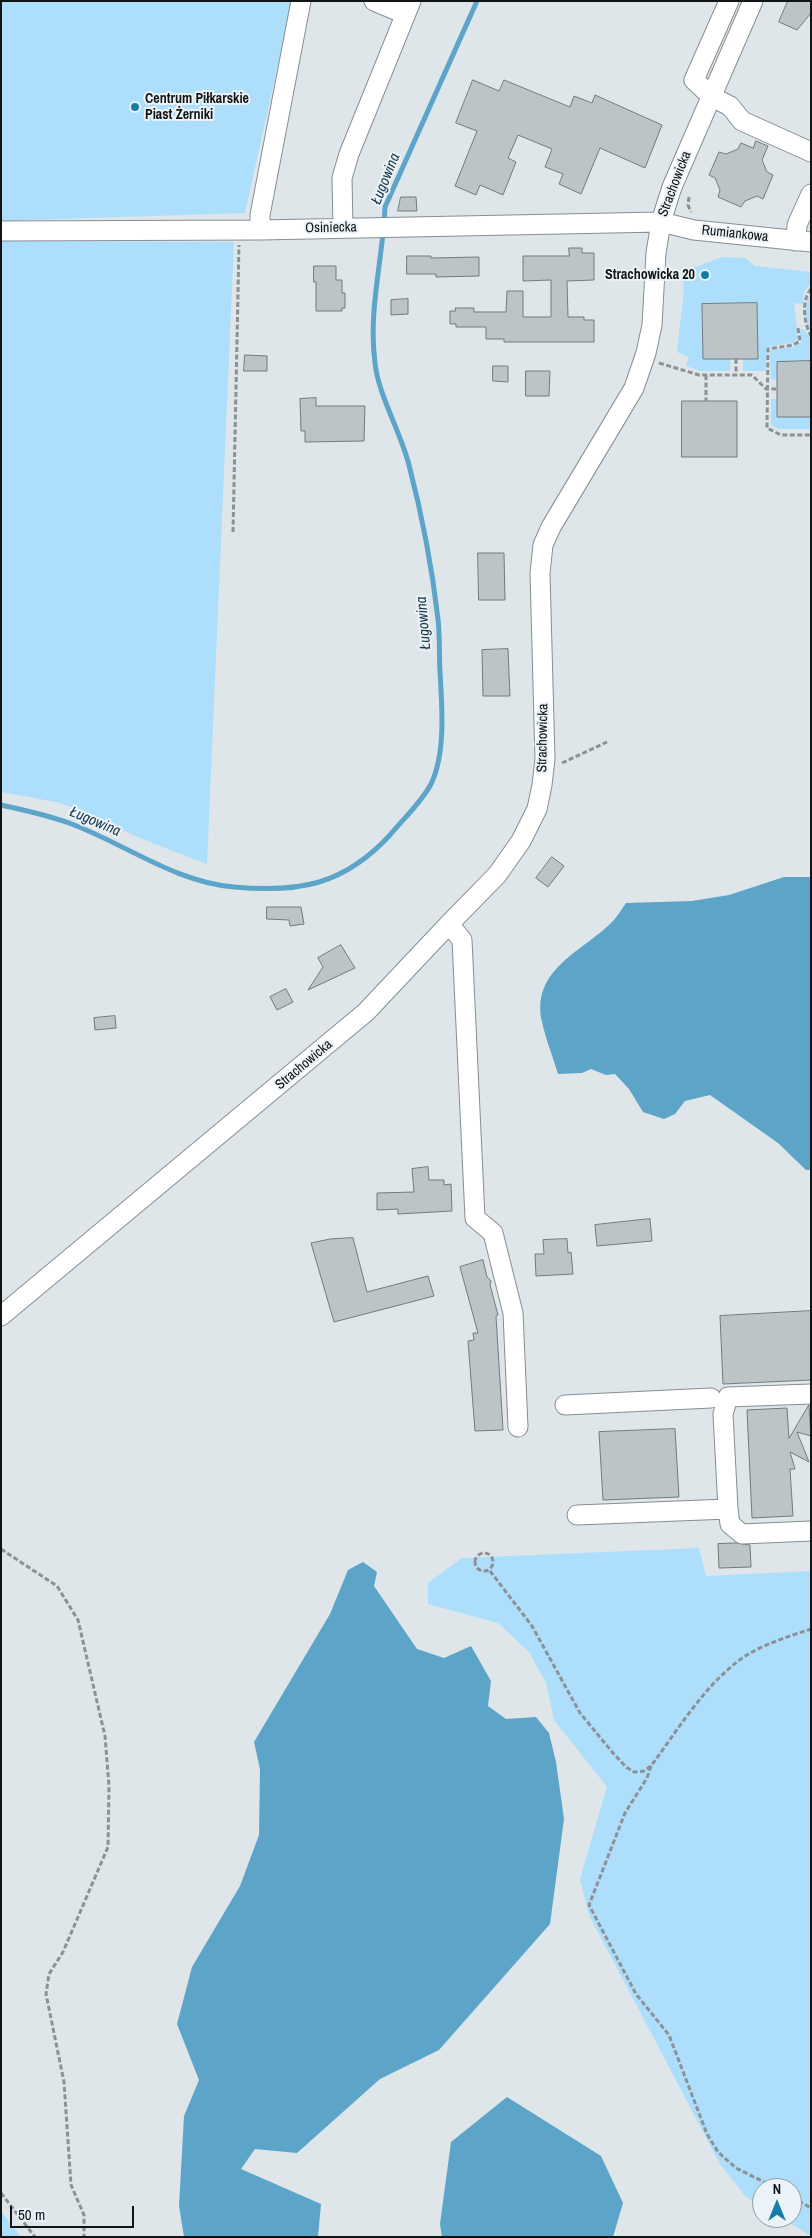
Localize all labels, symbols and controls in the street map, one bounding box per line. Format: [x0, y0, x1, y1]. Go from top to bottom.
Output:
place label: Centrum Piłkarskie Piast Żerniki [145, 91, 249, 124]
marker: Centrum Piłkarskie Piast Żerniki [129, 101, 141, 113]
street label: Strachowicka [655, 149, 695, 219]
water label: Ługowina [368, 151, 404, 207]
street label: Osiniecka [305, 219, 357, 237]
street label: Rumiankowa [701, 222, 769, 246]
place label: Strachowicka 20 [605, 267, 695, 283]
marker: Strachowicka 20 [699, 269, 711, 281]
water label: Ługowina [413, 596, 435, 650]
street label: Strachowicka [534, 703, 552, 773]
water label: Ługowina [67, 803, 123, 841]
street label: Strachowicka [272, 1036, 336, 1094]
north arrow [752, 2178, 802, 2228]
text: N [773, 2180, 781, 2198]
scale bar [12, 2196, 136, 2228]
text: 50 m [18, 2204, 45, 2225]

